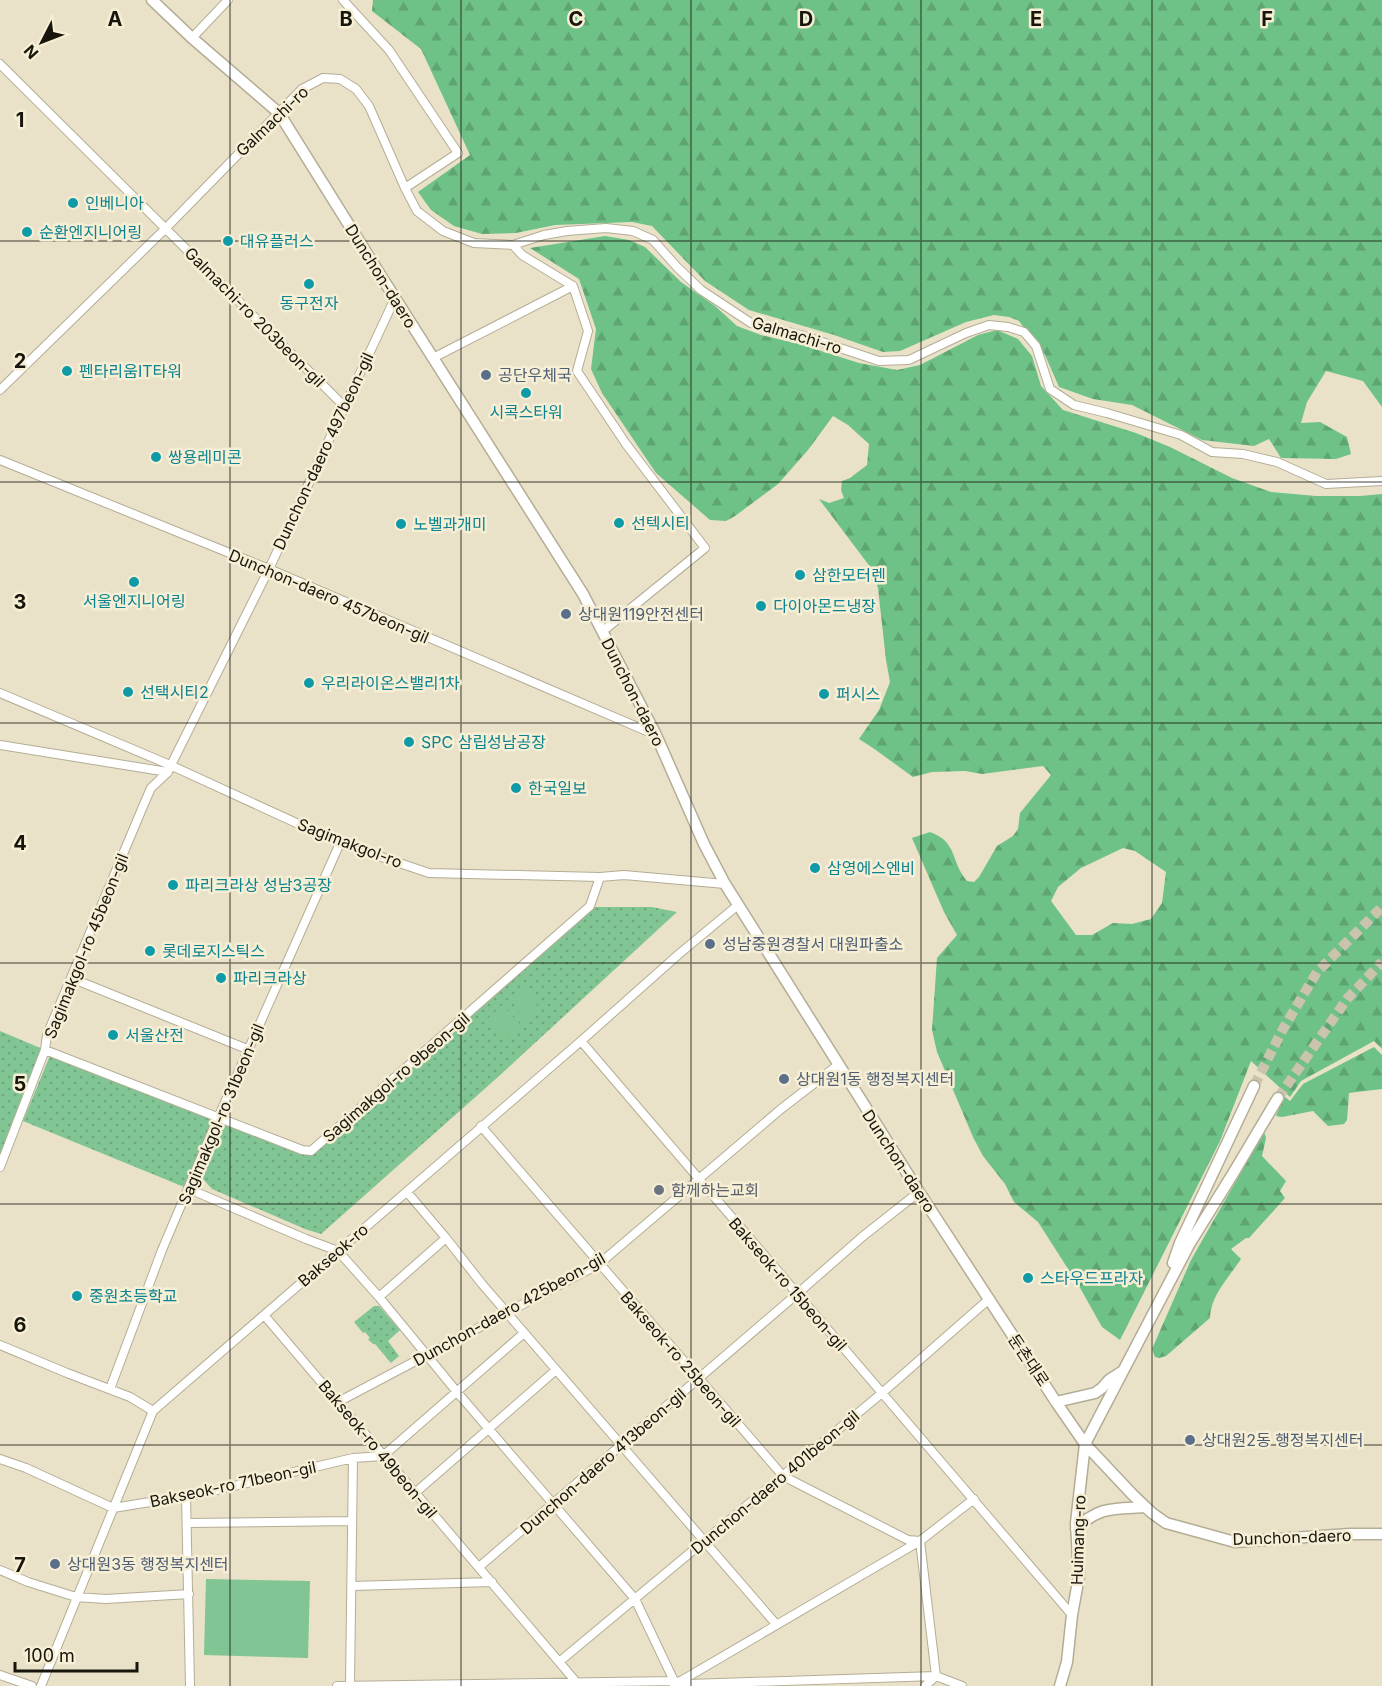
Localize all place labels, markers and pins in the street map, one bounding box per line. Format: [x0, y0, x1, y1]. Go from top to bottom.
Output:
place label: 인베니아 [85, 193, 144, 213]
marker: 인베니아 [66, 196, 80, 210]
place label: 순환엔지니어링 [39, 222, 142, 242]
marker: 순환엔지니어링 [20, 225, 34, 239]
place label: 대유플러스 [240, 231, 314, 251]
marker: 대유플러스 [221, 234, 235, 248]
marker: 동구전자 [302, 277, 316, 291]
place label: 동구전자 [280, 293, 339, 313]
place label: 펜타리움IT타워 [79, 361, 182, 381]
marker: 펜타리움IT타워 [60, 364, 74, 378]
place label: 공단우체국 [498, 365, 572, 385]
marker: 공단우체국 [479, 368, 493, 382]
marker: 시콕스타워 [519, 386, 533, 400]
place label: 시콕스타워 [489, 402, 563, 422]
place label: 쌍용레미콘 [168, 447, 242, 467]
marker: 쌍용레미콘 [149, 450, 163, 464]
place label: 선텍시티 [631, 513, 690, 533]
place label: 노벨과개미 [413, 514, 487, 534]
marker: 선텍시티 [612, 516, 626, 530]
marker: 노벨과개미 [394, 517, 408, 531]
place label: 삼한모터렌 [812, 565, 886, 585]
marker: 삼한모터렌 [793, 568, 807, 582]
marker: 서울엔지니어링 [127, 575, 141, 589]
place label: 서울엔지니어링 [82, 591, 186, 611]
place label: 다이아몬드냉장 [773, 596, 876, 616]
marker: 다이아몬드냉장 [754, 599, 768, 613]
place label: 상대원119안전센터 [578, 604, 704, 624]
marker: 상대원119안전센터 [559, 607, 573, 621]
place label: 우리라이온스밸리1차 [321, 673, 460, 693]
marker: 우리라이온스밸리1차 [302, 676, 316, 690]
place label: 선택시티2 [140, 682, 209, 702]
place label: 퍼시스 [836, 684, 880, 704]
marker: 선택시티2 [121, 685, 135, 699]
marker: 퍼시스 [817, 687, 831, 701]
place label: SPC 삼립성남공장 [421, 732, 546, 752]
marker: SPC 삼립성남공장 [402, 735, 416, 749]
place label: 한국일보 [528, 778, 587, 798]
marker: 한국일보 [509, 781, 523, 795]
place label: 삼영에스엔비 [827, 858, 915, 878]
marker: 삼영에스엔비 [808, 861, 822, 875]
place label: 파리크라상 성남3공장 [185, 875, 332, 895]
marker: 파리크라상 성남3공장 [166, 878, 180, 892]
place label: 성남중원경찰서 대원파출소 [722, 934, 903, 954]
marker: 성남중원경찰서 대원파출소 [703, 937, 717, 951]
place label: 롯데로지스틱스 [162, 941, 265, 961]
marker: 롯데로지스틱스 [143, 944, 157, 958]
place label: 파리크라상 [233, 968, 307, 988]
marker: 파리크라상 [214, 971, 228, 985]
place label: 서울산전 [125, 1025, 184, 1045]
marker: 서울산전 [106, 1028, 120, 1042]
place label: 상대원1동 행정복지센터 [796, 1069, 954, 1089]
marker: 상대원1동 행정복지센터 [777, 1072, 791, 1086]
place label: 함께하는교회 [671, 1180, 759, 1200]
marker: 함께하는교회 [652, 1183, 666, 1197]
place label: 스타우드프라자 [1040, 1268, 1143, 1288]
marker: 스타우드프라자 [1021, 1271, 1035, 1285]
place label: 중원초등학교 [89, 1286, 177, 1306]
marker: 중원초등학교 [70, 1289, 84, 1303]
place label: 상대원2동 행정복지센터 [1202, 1430, 1363, 1450]
marker: 상대원2동 행정복지센터 [1183, 1433, 1197, 1447]
place label: 상대원3동 행정복지센터 [67, 1554, 229, 1574]
marker: 상대원3동 행정복지센터 [48, 1557, 62, 1571]

